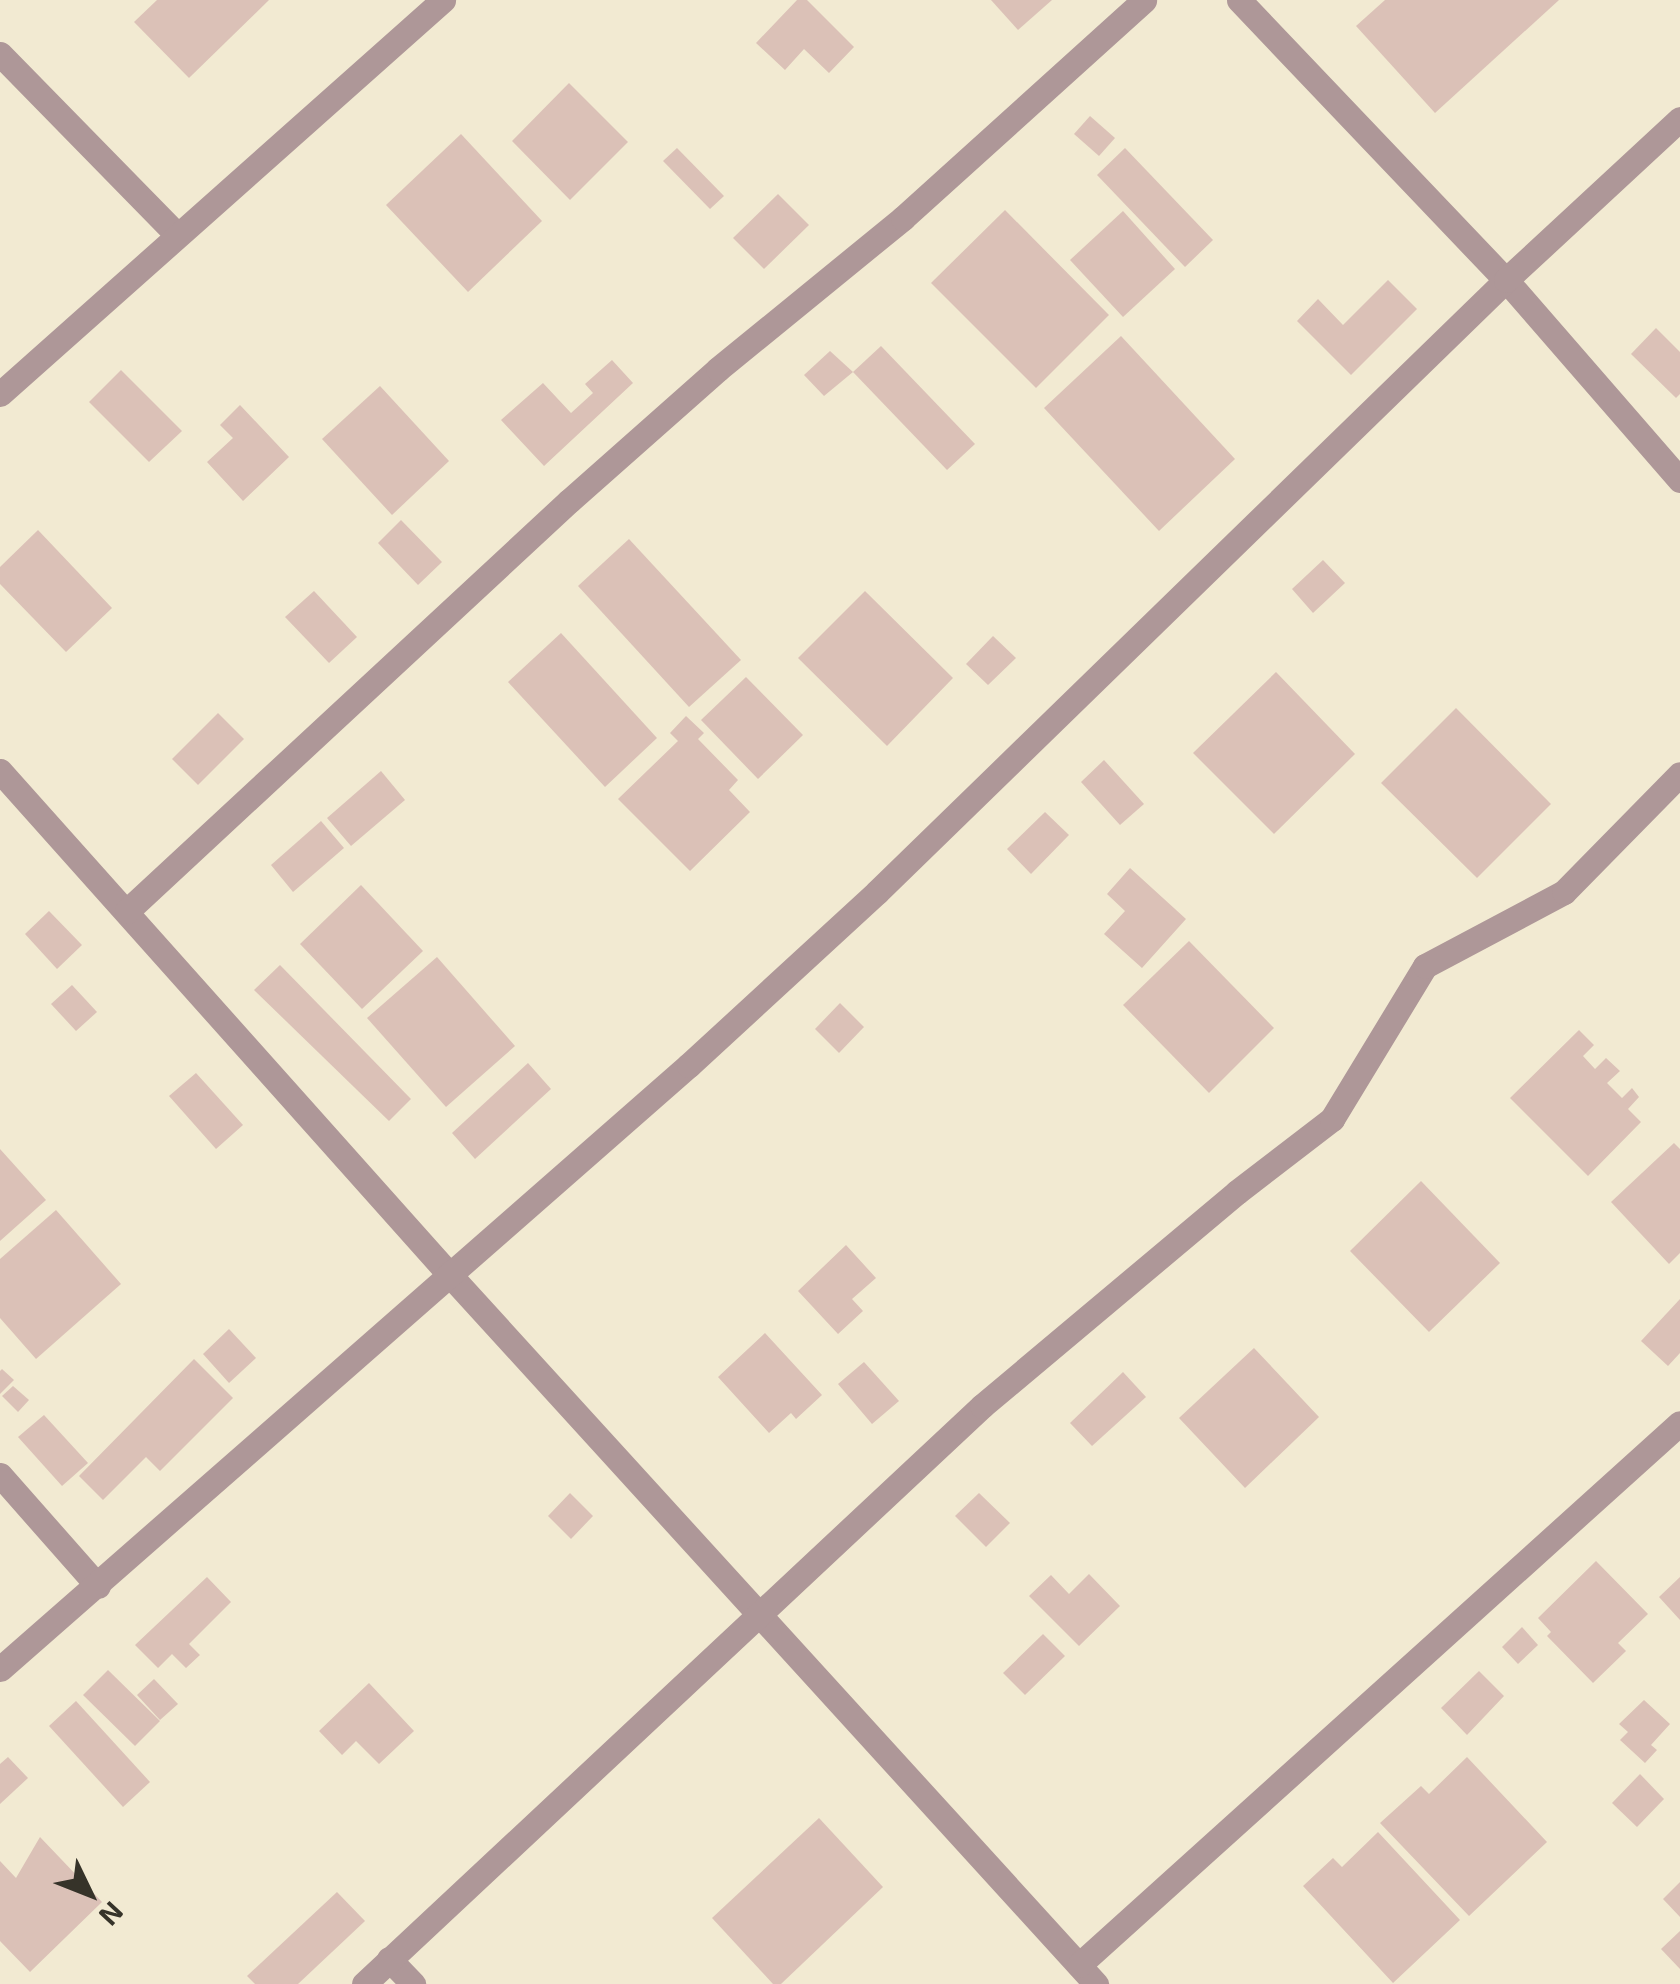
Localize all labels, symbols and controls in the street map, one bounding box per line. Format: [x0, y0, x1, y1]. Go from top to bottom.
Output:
north arrow [40, 1844, 140, 1944]
text: N [93, 1895, 131, 1933]

